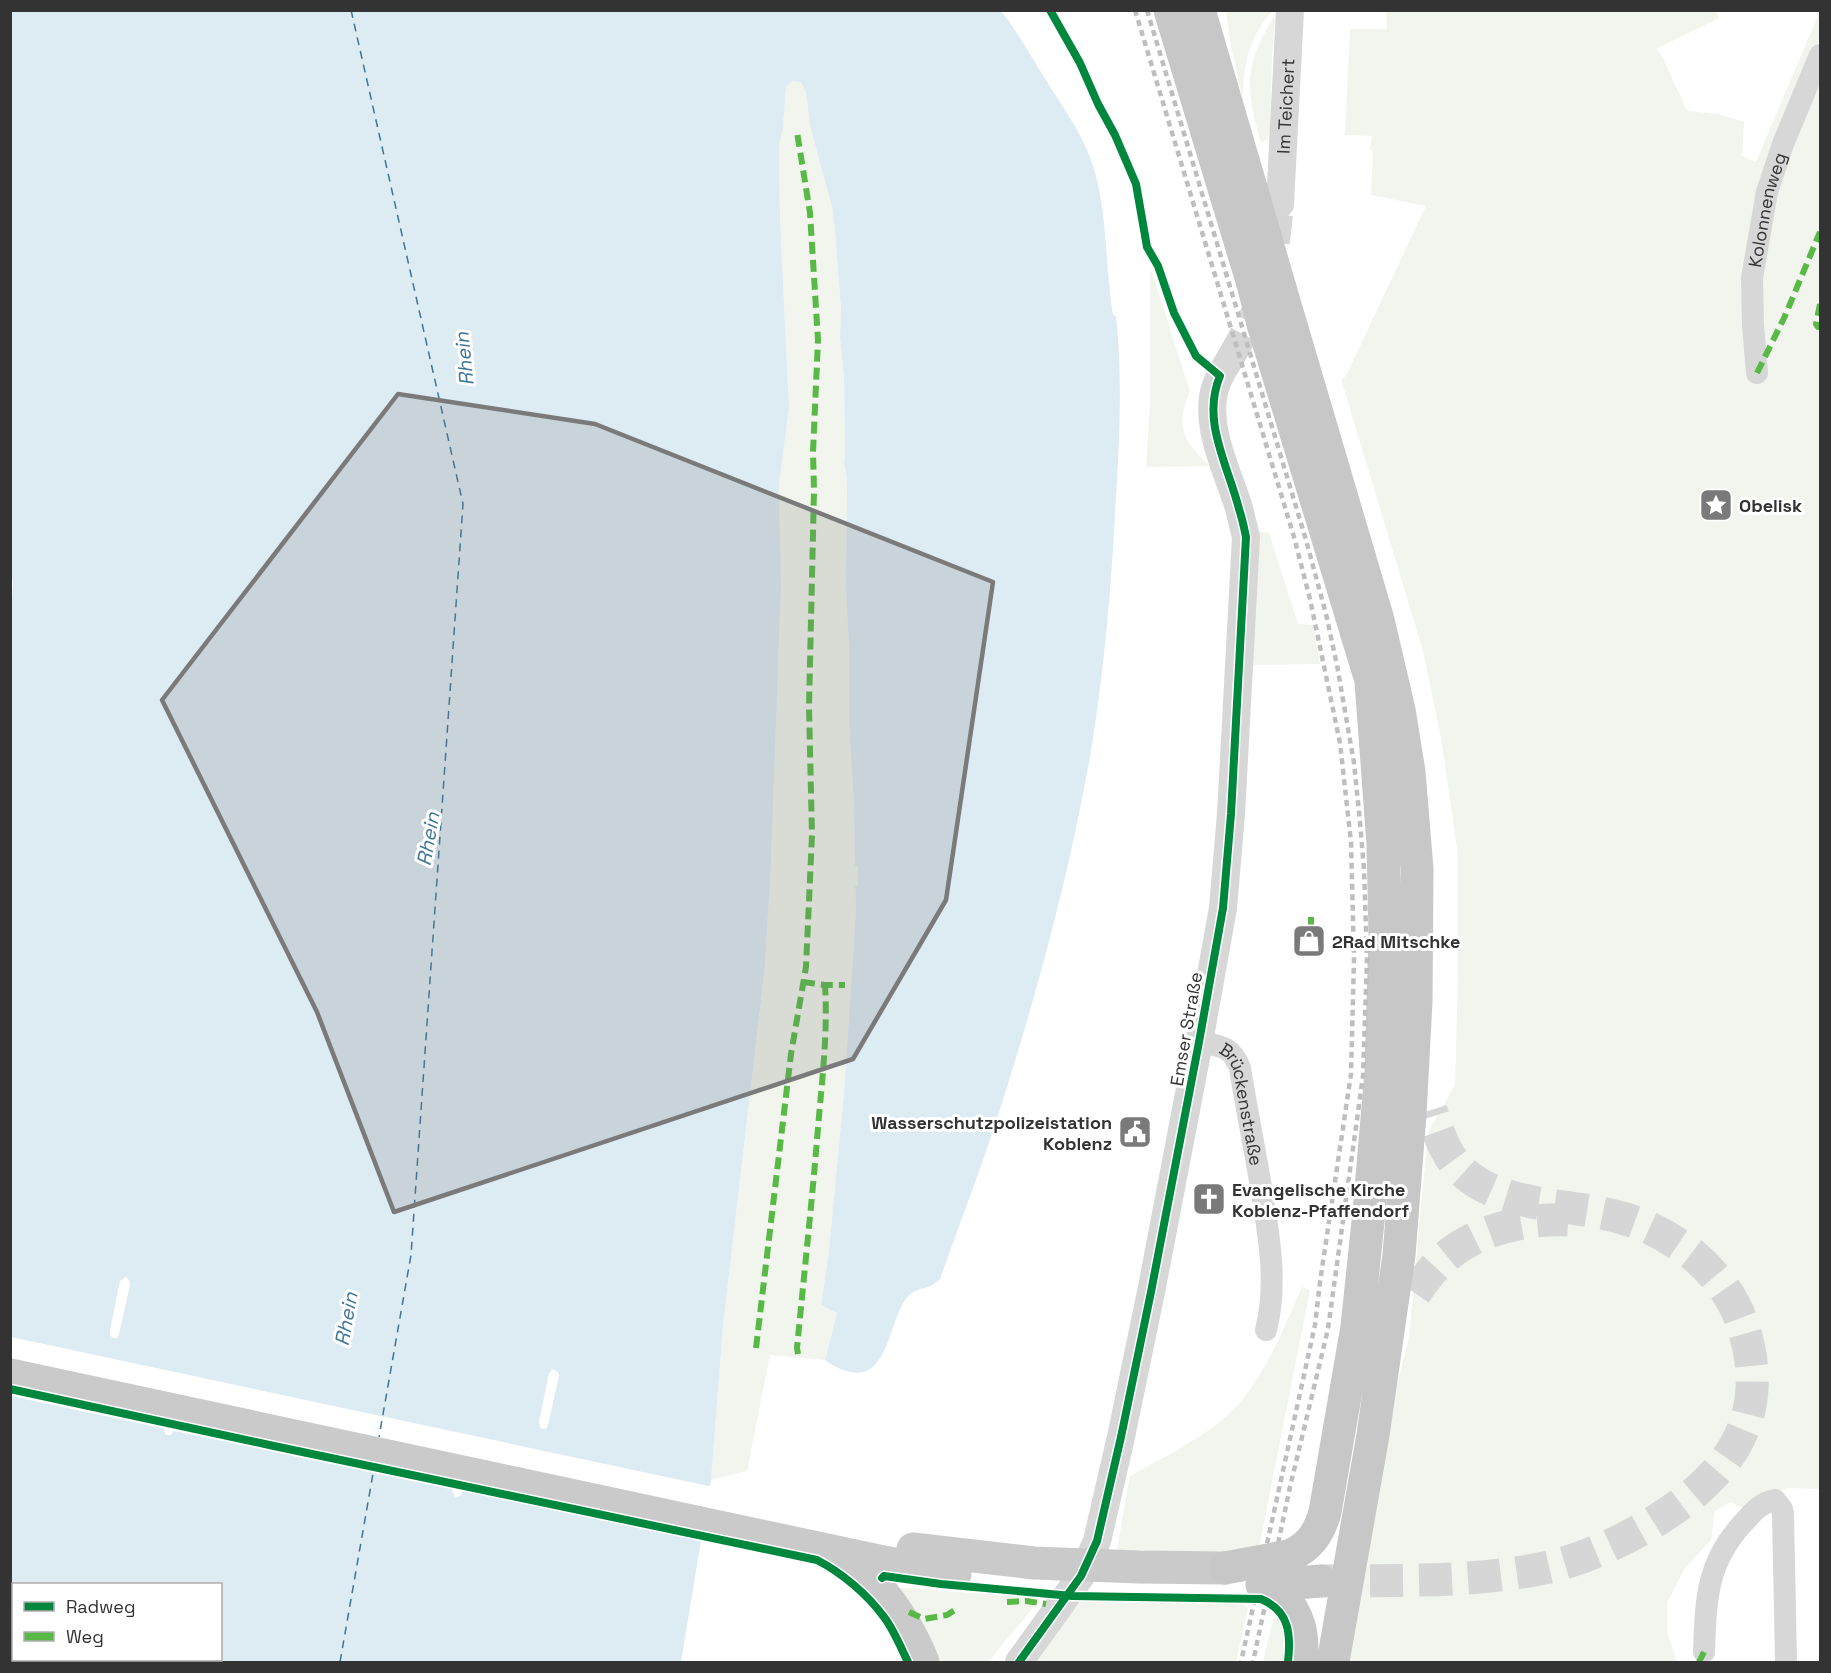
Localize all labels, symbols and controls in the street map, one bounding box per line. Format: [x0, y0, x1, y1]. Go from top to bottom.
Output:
street label: Im Teichert [1271, 58, 1299, 154]
street label: Kolonnenweg [1743, 149, 1791, 269]
water label: Rhein [448, 330, 480, 387]
place icon: Obelisk [1698, 487, 1734, 523]
place label: Obelisk [1739, 494, 1802, 517]
water label: Rhein [411, 809, 446, 868]
shop icon: 2Rad Mitschke [1291, 923, 1327, 959]
place label: 2Rad Mitschke [1332, 930, 1460, 953]
street label: Emser Straße [1165, 970, 1207, 1088]
street label: Brückenstraße [1216, 1037, 1269, 1167]
place label: Wasserschutzpolizeistation Koblenz [871, 1111, 1112, 1155]
public building icon: Wasserschutzpolizeistation Koblenz [1117, 1114, 1153, 1150]
place label: Evangelische Kirche Koblenz-Pfaffendorf [1232, 1178, 1409, 1222]
church icon: Evangelische Kirche Koblenz-Pfaffendorf [1191, 1181, 1227, 1217]
water label: Rhein [329, 1289, 364, 1348]
legend [12, 1583, 222, 1661]
text: Radweg [66, 1595, 136, 1618]
text: Weg [66, 1625, 104, 1648]

